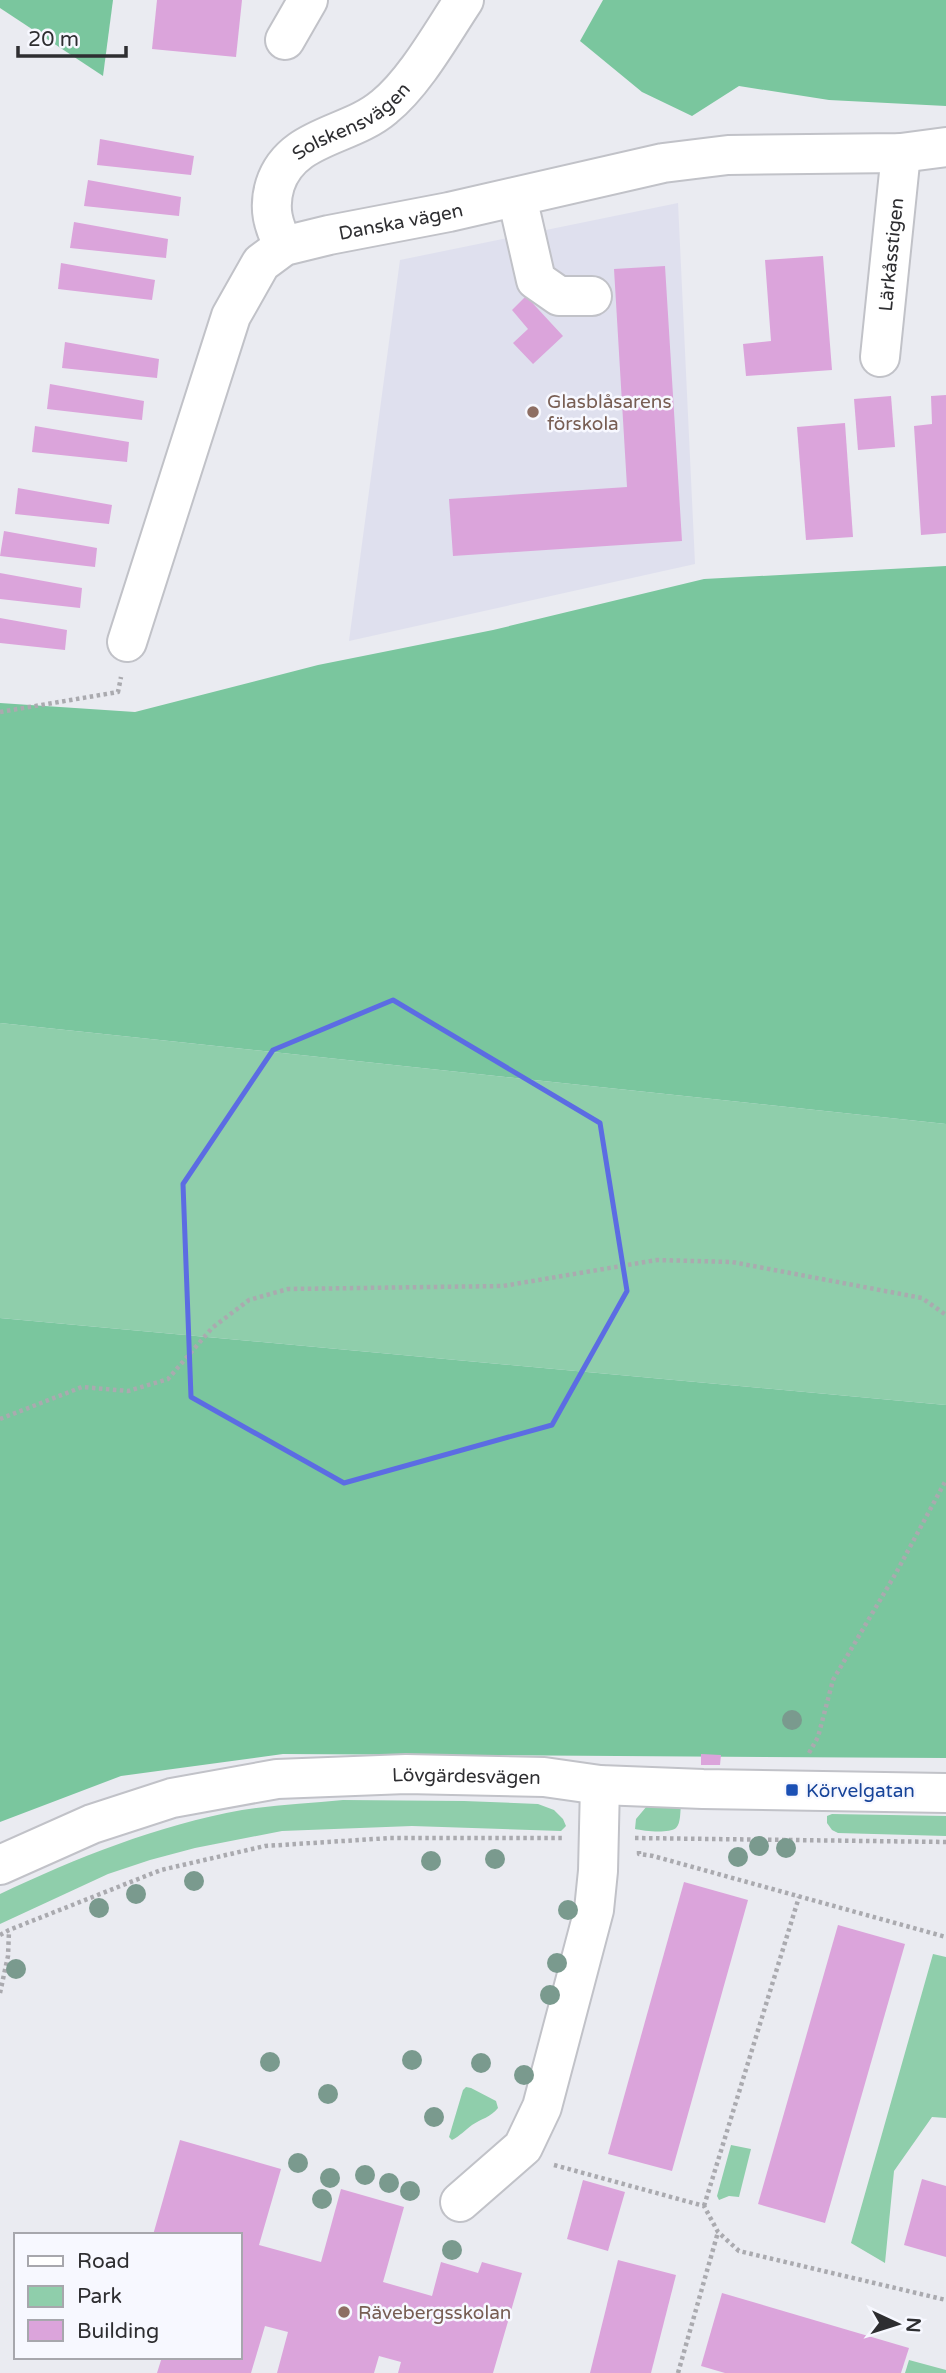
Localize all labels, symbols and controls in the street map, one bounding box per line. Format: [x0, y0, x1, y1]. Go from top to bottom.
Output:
scale bar [18, 14, 126, 58]
text: 20 m [28, 27, 79, 52]
street label: Solskensvägen [288, 78, 415, 165]
street label: Lärkåsstigen [875, 197, 908, 313]
street label: Danska vägen [337, 199, 465, 245]
place label: Glasblåsarens förskola [547, 391, 672, 435]
marker: Glasblåsarens förskola [525, 404, 541, 420]
street label: Lövgärdesvägen [392, 1764, 541, 1789]
place label: Körvelgatan [806, 1780, 915, 1802]
marker: Körvelgatan [784, 1782, 800, 1798]
legend [14, 2233, 242, 2359]
text: Road [77, 2249, 130, 2274]
text: Park [77, 2284, 122, 2309]
north arrow [862, 2289, 932, 2359]
place label: Rävebergsskolan [358, 2302, 511, 2324]
marker: Rävebergsskolan [336, 2304, 352, 2320]
text: N [901, 2317, 924, 2333]
text: Building [77, 2319, 159, 2344]

